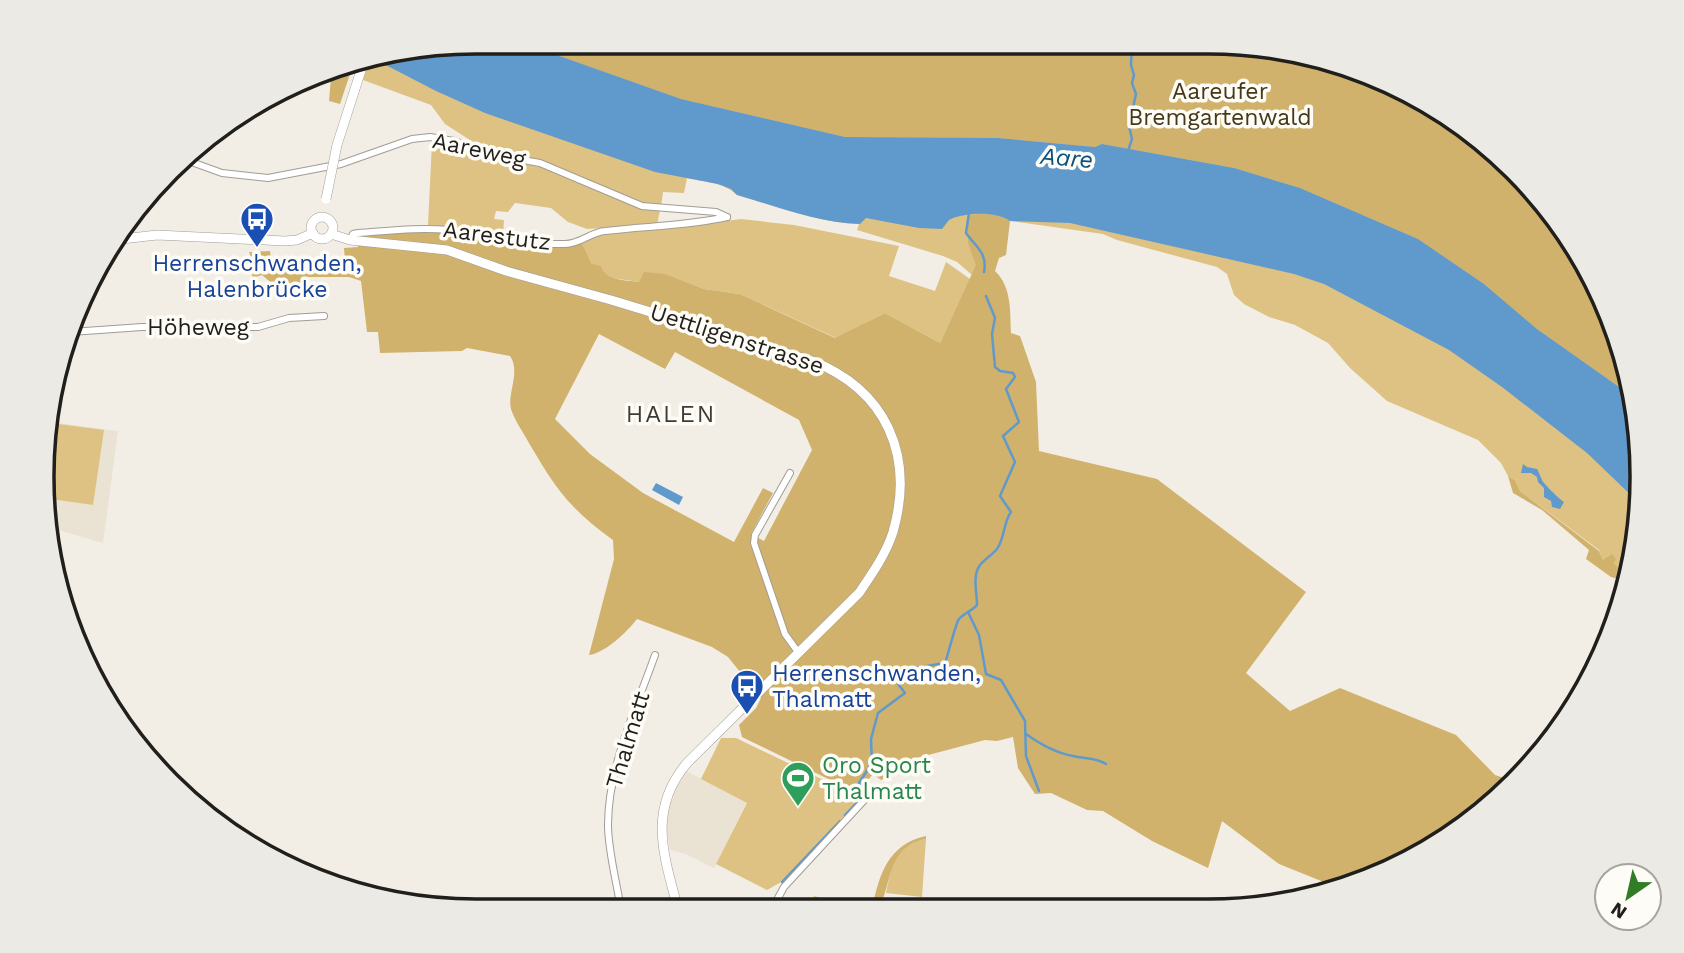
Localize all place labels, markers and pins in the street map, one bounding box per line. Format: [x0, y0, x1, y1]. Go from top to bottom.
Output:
bus stop icon: Herrenschwanden, Halenbrücke [238, 200, 276, 249]
place label: Herrenschwanden, Halenbrücke [152, 250, 362, 303]
place label: Herrenschwanden, Thalmatt [772, 660, 981, 713]
bus stop icon: Herrenschwanden, Thalmatt [728, 667, 766, 716]
place label: Oro Sport Thalmatt [822, 752, 931, 805]
sports icon: Oro Sport Thalmatt [779, 759, 817, 808]

